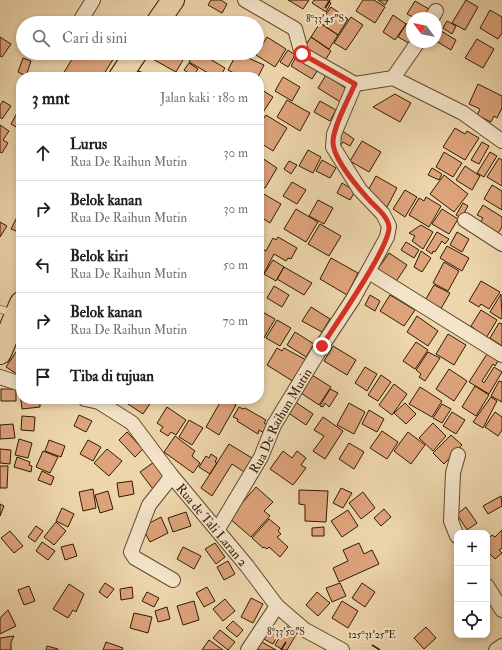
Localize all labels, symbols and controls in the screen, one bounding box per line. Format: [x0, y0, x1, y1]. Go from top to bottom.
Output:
north arrow [406, 12, 442, 48]
text: 8°33'45"S [306, 13, 344, 25]
search box [16, 16, 264, 60]
icon: search [30, 27, 52, 49]
text: Cari di sini [62, 29, 127, 48]
route start [293, 45, 311, 63]
text: 3 mnt [32, 88, 69, 109]
text: Jalan kaki · 180 m [160, 90, 248, 106]
text: Lurus [70, 135, 107, 154]
icon: ahead [32, 142, 54, 164]
text: 30 m [224, 145, 248, 161]
text: Rua De Raihun Mutin [70, 154, 187, 170]
text: Belok kanan [70, 191, 142, 210]
icon: right [32, 198, 54, 220]
text: 30 m [224, 201, 248, 217]
text: Rua De Raihun Mutin [70, 210, 187, 226]
text: Belok kiri [70, 247, 128, 266]
icon: left [32, 254, 54, 276]
text: 50 m [223, 257, 248, 273]
text: Rua De Raihun Mutin [70, 266, 187, 282]
text: Belok kanan [70, 303, 142, 322]
icon: right [32, 310, 54, 332]
text: 70 m [223, 313, 248, 329]
text: Rua De Raihun Mutin [70, 322, 187, 338]
route end [313, 337, 331, 355]
street label: Rua De Raihun Mutin [246, 365, 316, 477]
icon: arrive [32, 366, 54, 388]
text: Tiba di tujuan [70, 367, 154, 386]
street label: Rua de Tali Laran 2 [173, 481, 251, 570]
map controls [454, 530, 490, 638]
button: + [454, 530, 490, 566]
button: − [454, 566, 490, 602]
button: locate [454, 602, 490, 638]
text: 8°33'50"S [267, 626, 305, 638]
text: 125°31'25"E [348, 629, 396, 641]

